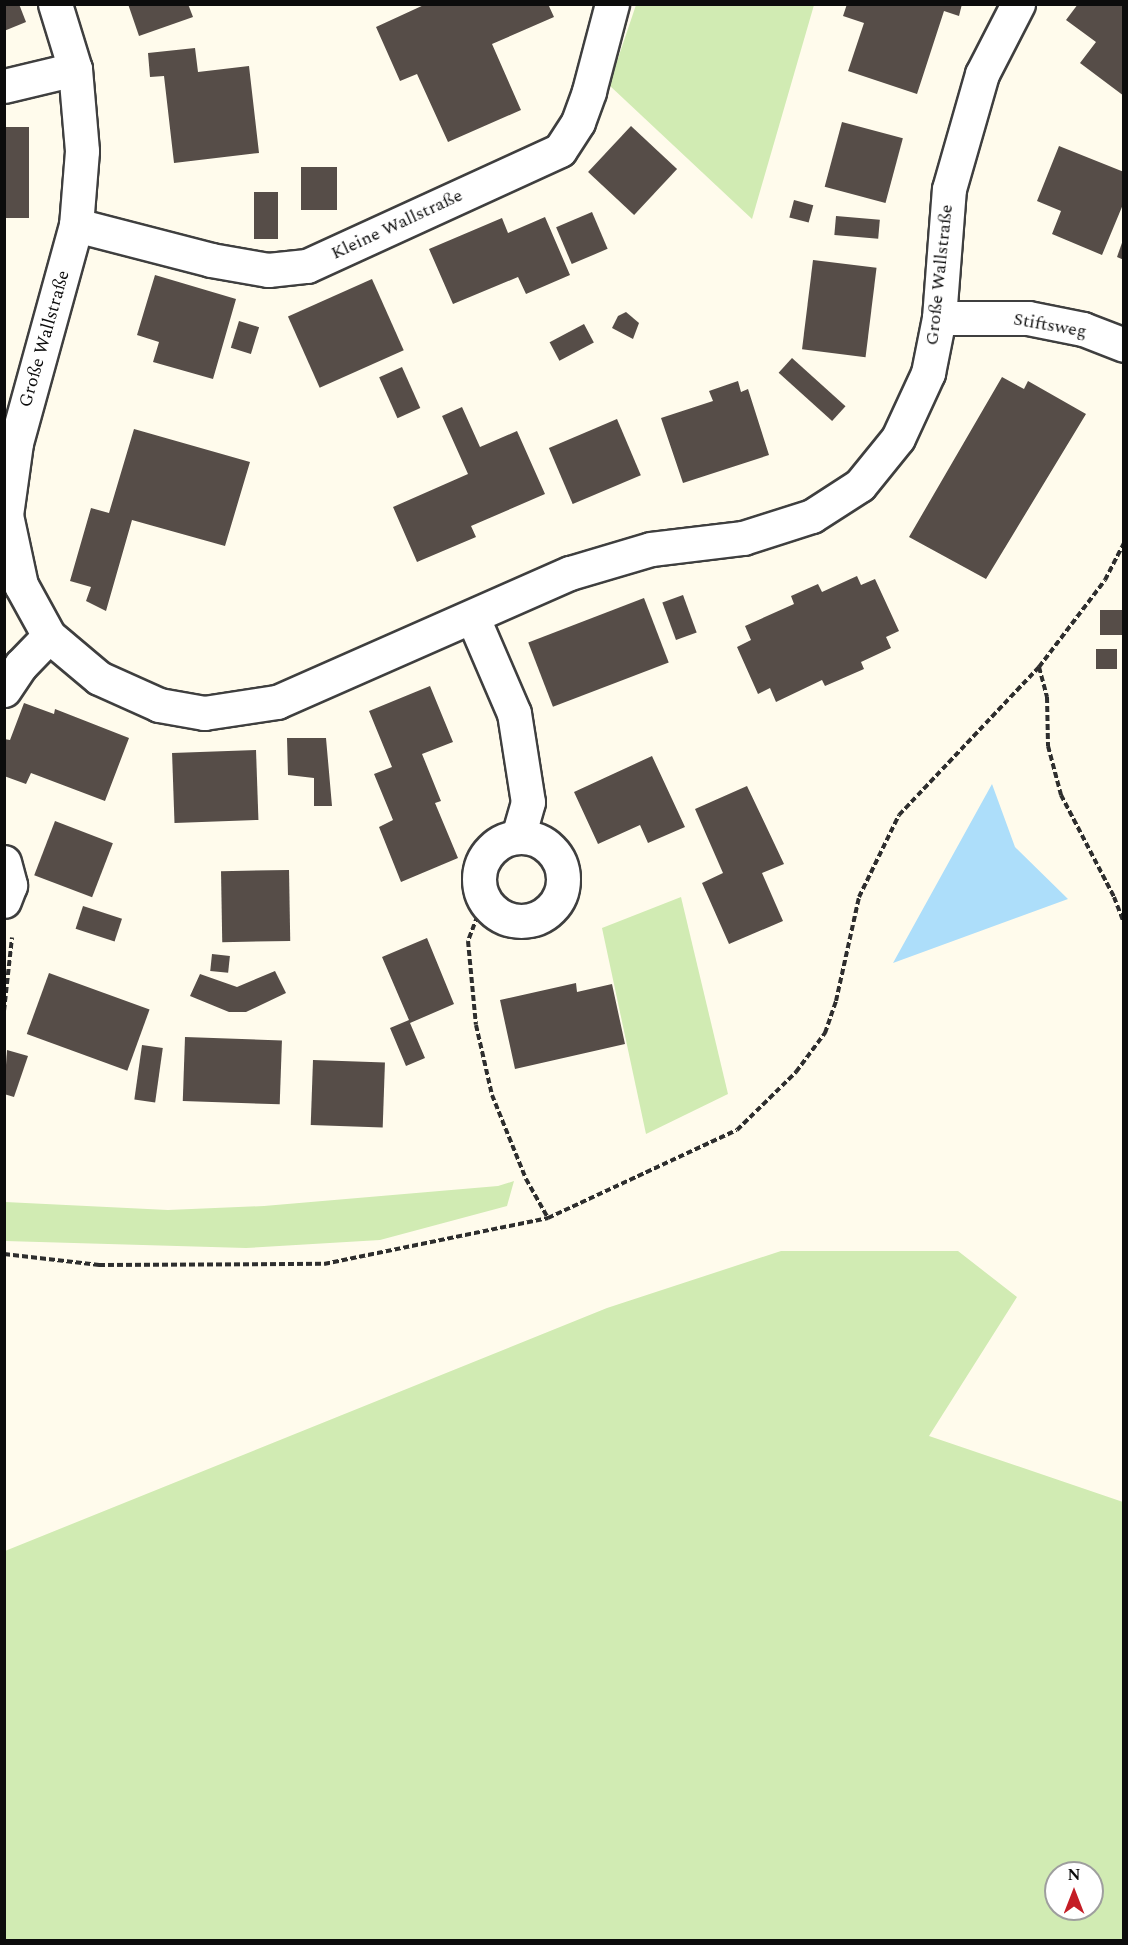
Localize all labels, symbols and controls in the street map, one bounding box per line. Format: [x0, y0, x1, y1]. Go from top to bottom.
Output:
street label: Kleine Wallstraße [328, 185, 466, 265]
street label: Große Wallstraße [922, 204, 958, 346]
street label: Große Wallstraße [15, 268, 75, 410]
street label: Stiftsweg [1012, 309, 1088, 343]
north arrow [1044, 1861, 1104, 1921]
text: N [1067, 1863, 1081, 1887]

